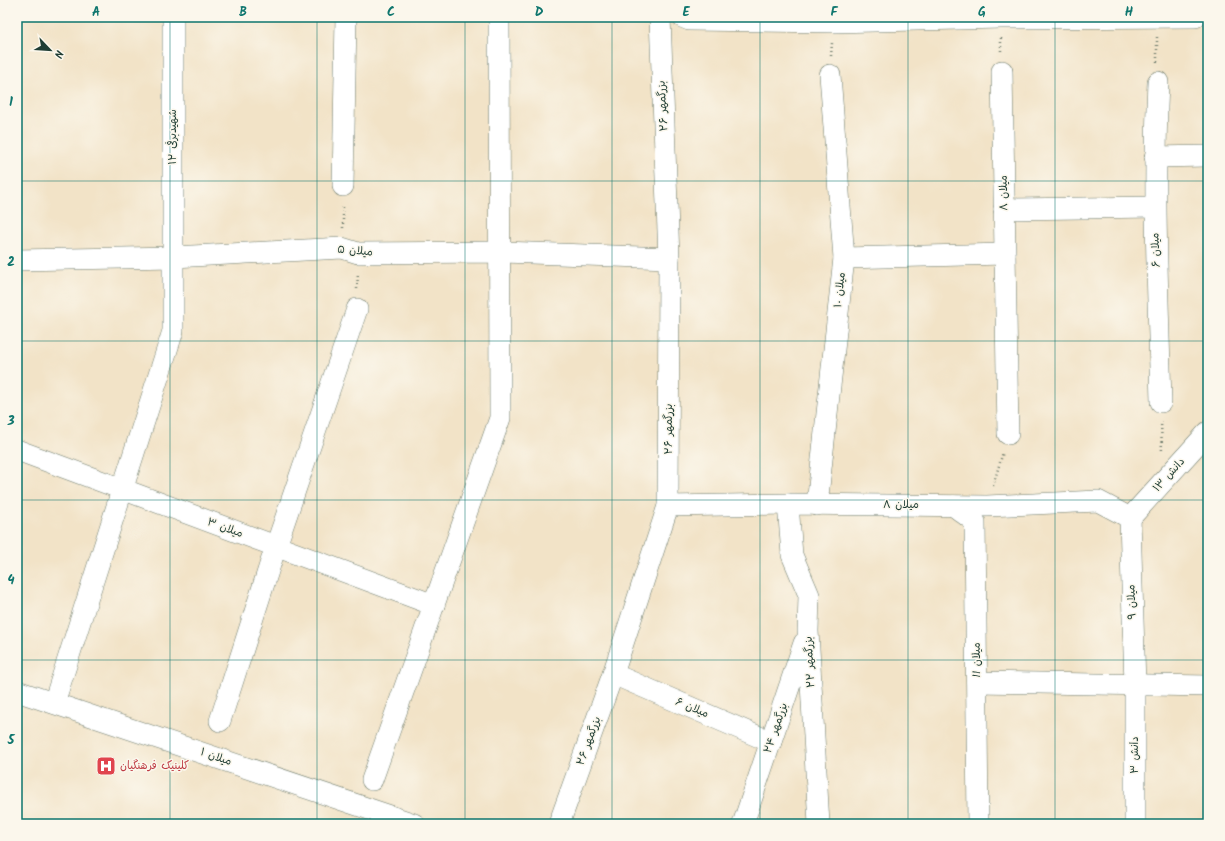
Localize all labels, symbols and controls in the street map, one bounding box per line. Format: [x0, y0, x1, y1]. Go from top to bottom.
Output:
text: A [92, 2, 100, 23]
text: B [239, 2, 247, 23]
text: C [387, 2, 395, 23]
text: D [535, 2, 544, 23]
text: E [682, 2, 690, 23]
text: F [830, 2, 838, 23]
text: G [978, 2, 986, 23]
text: H [1125, 2, 1134, 23]
north arrow [30, 30, 70, 70]
text: N [49, 47, 68, 61]
street label: بزرگمهر ۲۶ [653, 80, 673, 132]
text: 1 [9, 92, 13, 113]
street label: شهیدبرفی ۱۲ [164, 109, 182, 165]
street label: میلان ۸ [995, 175, 1013, 211]
street label: میلان ۶ [1146, 232, 1166, 268]
street label: میلان ۵ [336, 240, 374, 262]
text: 2 [7, 252, 15, 273]
street label: میلان ۱۰ [829, 271, 851, 309]
street label: بزرگمهر ۲۶ [660, 404, 678, 454]
text: 3 [6, 411, 15, 432]
street label: دانش ۱۳ [1148, 454, 1190, 496]
street label: میلان ۸ [883, 496, 919, 514]
street label: میلان ۳ [204, 513, 246, 543]
text: 4 [7, 570, 15, 591]
street label: میلان ۹ [1122, 584, 1142, 620]
street label: بزرگمهر ۲۲ [800, 636, 820, 688]
street label: میلان 11 [968, 642, 986, 678]
street label: میلان ۶ [672, 693, 712, 723]
street label: بزرگمهر ۲۴ [759, 700, 793, 756]
street label: بزرگمهر ۲۶ [572, 714, 606, 768]
text: 5 [7, 730, 16, 751]
street label: دانش ۳ [1126, 736, 1144, 774]
street label: میلان ۱ [198, 743, 234, 771]
hospital icon: کلینیک فرهنگیان [95, 755, 117, 777]
place label: کلینیک فرهنگیان [120, 757, 189, 775]

